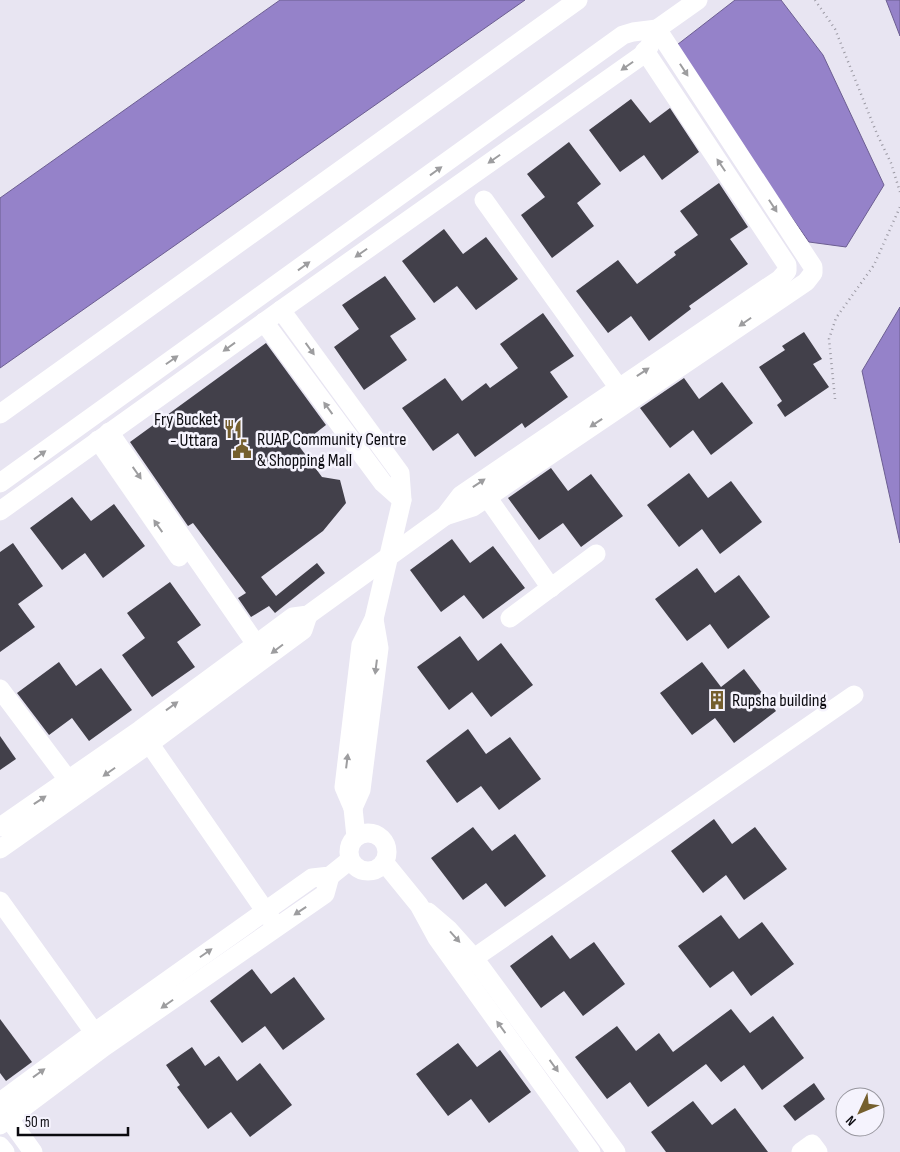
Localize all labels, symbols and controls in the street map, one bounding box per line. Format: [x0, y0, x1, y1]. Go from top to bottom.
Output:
one-way arrow [620, 61, 634, 71]
one-way arrow [679, 63, 689, 77]
one-way arrow [487, 154, 501, 164]
one-way arrow [716, 159, 726, 172]
one-way arrow [429, 166, 443, 176]
one-way arrow [768, 199, 778, 213]
one-way arrow [354, 248, 368, 258]
one-way arrow [297, 261, 311, 271]
one-way arrow [739, 317, 752, 327]
one-way arrow [222, 342, 236, 352]
one-way arrow [304, 342, 315, 355]
one-way arrow [165, 355, 179, 365]
one-way arrow [636, 367, 650, 377]
one-way arrow [323, 401, 333, 415]
place label: Fry Bucket - Uttara [154, 409, 219, 451]
restaurant icon: Fry Bucket - Uttara [222, 418, 244, 440]
one-way arrow [589, 418, 603, 428]
place label: RUAP Community Centre & Shopping Mall [257, 429, 406, 471]
public building icon: RUAP Community Centre & Shopping Mall [231, 438, 253, 460]
one-way arrow [33, 450, 46, 460]
one-way arrow [132, 466, 142, 479]
one-way arrow [473, 478, 486, 488]
one-way arrow [153, 519, 163, 533]
one-way arrow [271, 644, 284, 655]
one-way arrow [372, 659, 380, 675]
building icon: Rupsha building [706, 689, 728, 711]
place label: Rupsha building [732, 690, 827, 711]
one-way arrow [166, 701, 179, 711]
one-way arrow [344, 753, 352, 769]
one-way arrow [103, 767, 116, 778]
one-way arrow [34, 795, 47, 805]
one-way arrow [293, 906, 307, 916]
one-way arrow [450, 931, 461, 944]
one-way arrow [200, 948, 213, 958]
one-way arrow [160, 999, 173, 1009]
one-way arrow [496, 1020, 506, 1034]
one-way arrow [548, 1060, 558, 1073]
one-way arrow [32, 1068, 46, 1078]
north arrow [835, 1087, 885, 1137]
scale bar [18, 1104, 128, 1136]
text: N [842, 1112, 860, 1129]
text: 50 m [25, 1113, 50, 1132]

